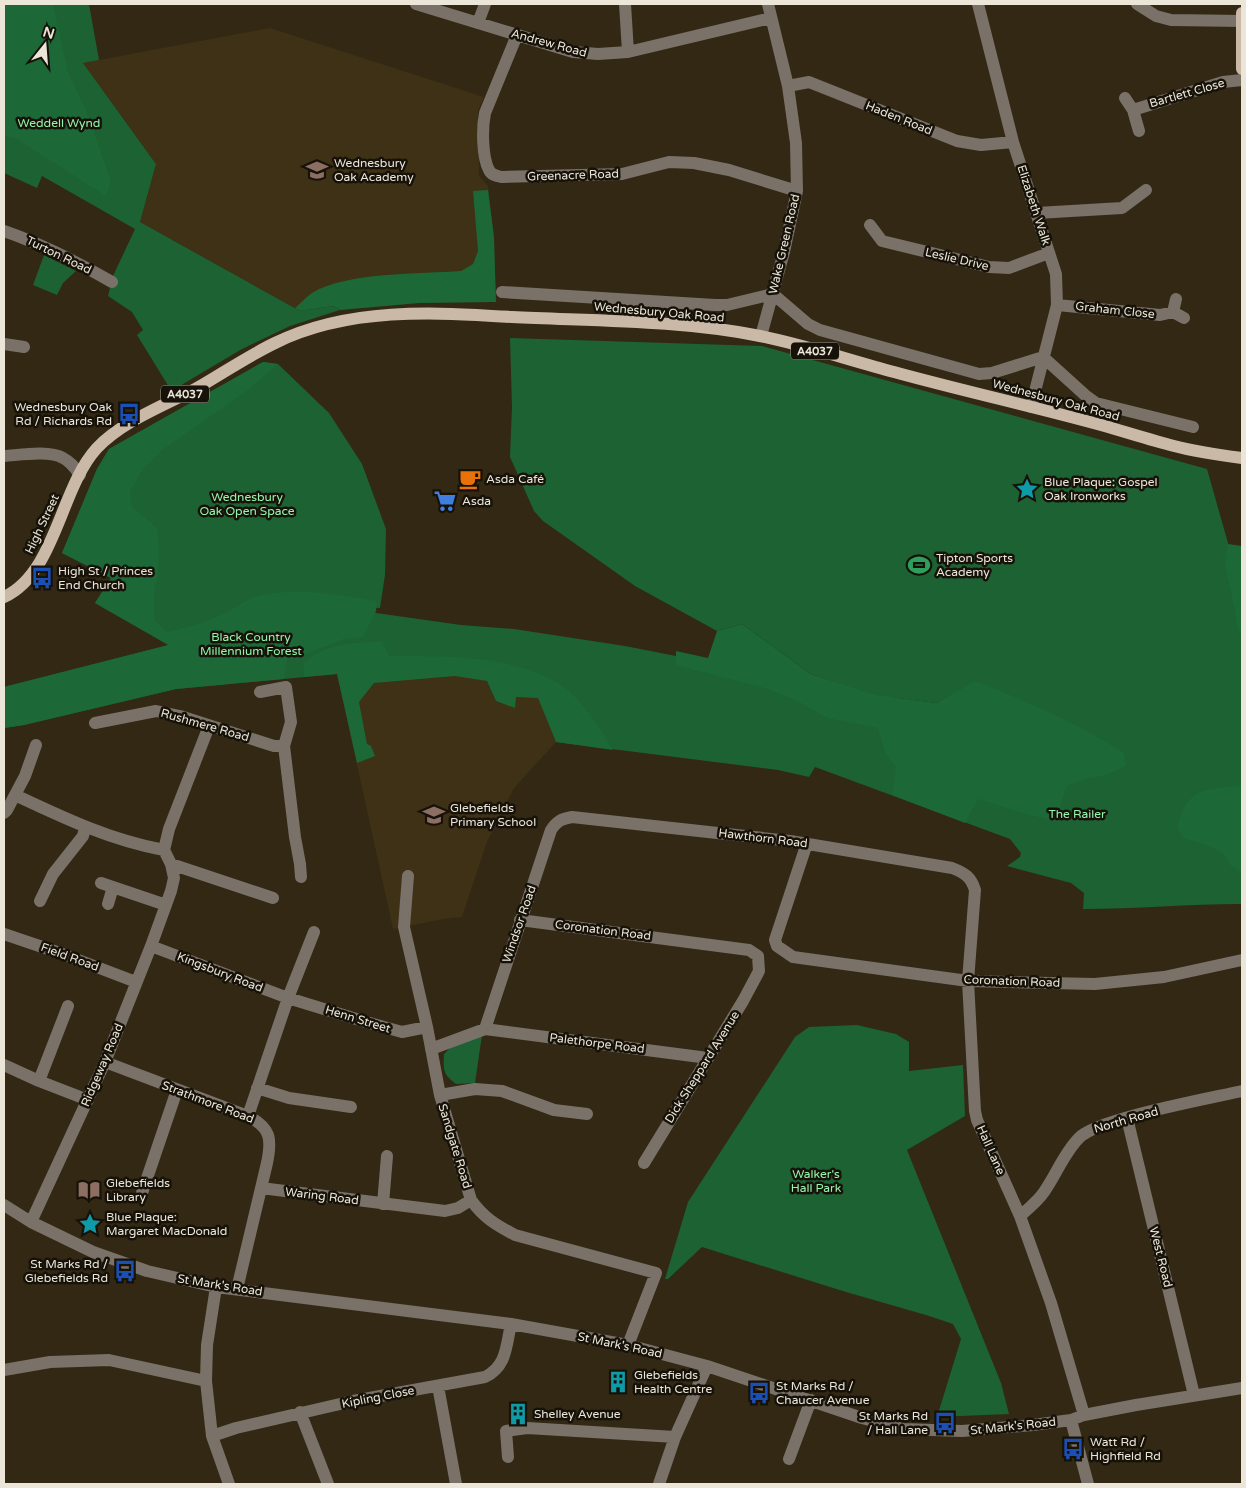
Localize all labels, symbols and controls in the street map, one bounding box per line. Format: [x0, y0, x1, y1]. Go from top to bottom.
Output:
north arrow [20, 20, 70, 70]
text: N [41, 23, 57, 43]
street label: Andrew Road [510, 26, 588, 60]
street label: Bartlett Close [1148, 76, 1226, 110]
street label: Haden Road [864, 98, 934, 138]
park label: Weddell Wynd [18, 116, 100, 130]
place label: Wednesbury Oak Academy [334, 156, 414, 184]
school or university icon: Wednesbury Oak Academy [304, 157, 330, 183]
street label: Elizabeth Walk [1014, 163, 1054, 247]
street label: Greenacre Road [527, 166, 619, 184]
street label: Wake Green Road [766, 193, 802, 295]
street label: Turton Road [24, 233, 94, 277]
street label: Leslie Drive [924, 245, 990, 273]
street label: Wednesbury Oak Road [593, 299, 725, 325]
street label: Graham Close [1075, 299, 1156, 321]
road number: A4037 [791, 342, 839, 360]
street label: Wednesbury Oak Road [991, 376, 1121, 424]
road number: A4037 [161, 386, 209, 402]
place label: Wednesbury Oak Rd / Richards Rd [14, 400, 112, 428]
bus stop icon: Wednesbury Oak Rd / Richards Rd [116, 401, 142, 427]
cafe icon: Asda Café [457, 466, 483, 492]
place label: Asda Café [486, 472, 544, 486]
place label: Blue Plaque: Gospel Oak Ironworks [1044, 475, 1158, 503]
place icon: Blue Plaque: Gospel Oak Ironworks [1014, 476, 1040, 502]
supermarket icon: Asda [432, 488, 458, 514]
park label: Wednesbury Oak Open Space [199, 490, 295, 518]
street label: High Street [22, 492, 62, 556]
place label: Asda [462, 494, 491, 508]
place label: Tipton Sports Academy [936, 551, 1013, 579]
sports icon: Tipton Sports Academy [906, 552, 932, 578]
place label: High St / Princes End Church [58, 564, 153, 592]
bus stop icon: High St / Princes End Church [29, 565, 55, 591]
park label: Black Country Millennium Forest [200, 630, 302, 658]
street label: Rushmere Road [159, 706, 251, 744]
place label: Glebefields Primary School [450, 801, 536, 829]
school or university icon: Glebefields Primary School [421, 802, 447, 828]
park label: The Railer [1048, 807, 1106, 821]
street label: Hawthorn Road [718, 826, 808, 850]
street label: Windsor Road [499, 884, 539, 964]
street label: Coronation Road [554, 917, 652, 943]
street label: Field Road [39, 940, 101, 974]
street label: Kingsbury Road [175, 949, 265, 995]
street label: Coronation Road [964, 972, 1060, 990]
street label: Henn Street [324, 1002, 393, 1036]
street label: Dick Sheppard Avenue [662, 1008, 742, 1126]
street label: Ridgeway Road [78, 1021, 126, 1109]
street label: Palethorpe Road [549, 1030, 645, 1056]
street label: Strathmore Road [160, 1078, 256, 1126]
street label: Sandgate Road [435, 1102, 475, 1190]
street label: North Road [1092, 1104, 1160, 1136]
street label: Hall Lane [974, 1123, 1008, 1177]
park label: Walker's Hall Park [791, 1167, 842, 1195]
place label: Glebefields Library [106, 1176, 170, 1204]
library icon: Glebefields Library [76, 1177, 102, 1203]
street label: Waring Road [284, 1185, 360, 1207]
place label: Blue Plaque: Margaret MacDonald [106, 1210, 227, 1238]
place icon: Blue Plaque: Margaret MacDonald [77, 1211, 103, 1237]
street label: West Road [1147, 1225, 1175, 1289]
place label: St Marks Rd / Glebefields Rd [25, 1257, 108, 1285]
bus stop icon: St Marks Rd / Glebefields Rd [112, 1258, 138, 1284]
street label: St Mark's Road [176, 1271, 264, 1299]
street label: St Mark's Road [576, 1329, 664, 1361]
place label: Glebefields Health Centre [634, 1368, 713, 1396]
building icon: Glebefields Health Centre [605, 1369, 631, 1395]
place label: St Marks Rd / Chaucer Avenue [776, 1379, 870, 1407]
bus stop icon: St Marks Rd / Chaucer Avenue [746, 1380, 772, 1406]
street label: Kipling Close [340, 1383, 416, 1411]
building icon: Shelley Avenue [505, 1401, 531, 1427]
place label: Shelley Avenue [534, 1407, 621, 1421]
place label: St Marks Rd / Hall Lane [859, 1409, 928, 1437]
bus stop icon: St Marks Rd / Hall Lane [932, 1410, 958, 1436]
street label: St Mark's Road [969, 1415, 1057, 1437]
place label: Watt Rd / Highfield Rd [1090, 1435, 1161, 1463]
bus stop icon: Watt Rd / Highfield Rd [1060, 1436, 1086, 1462]

